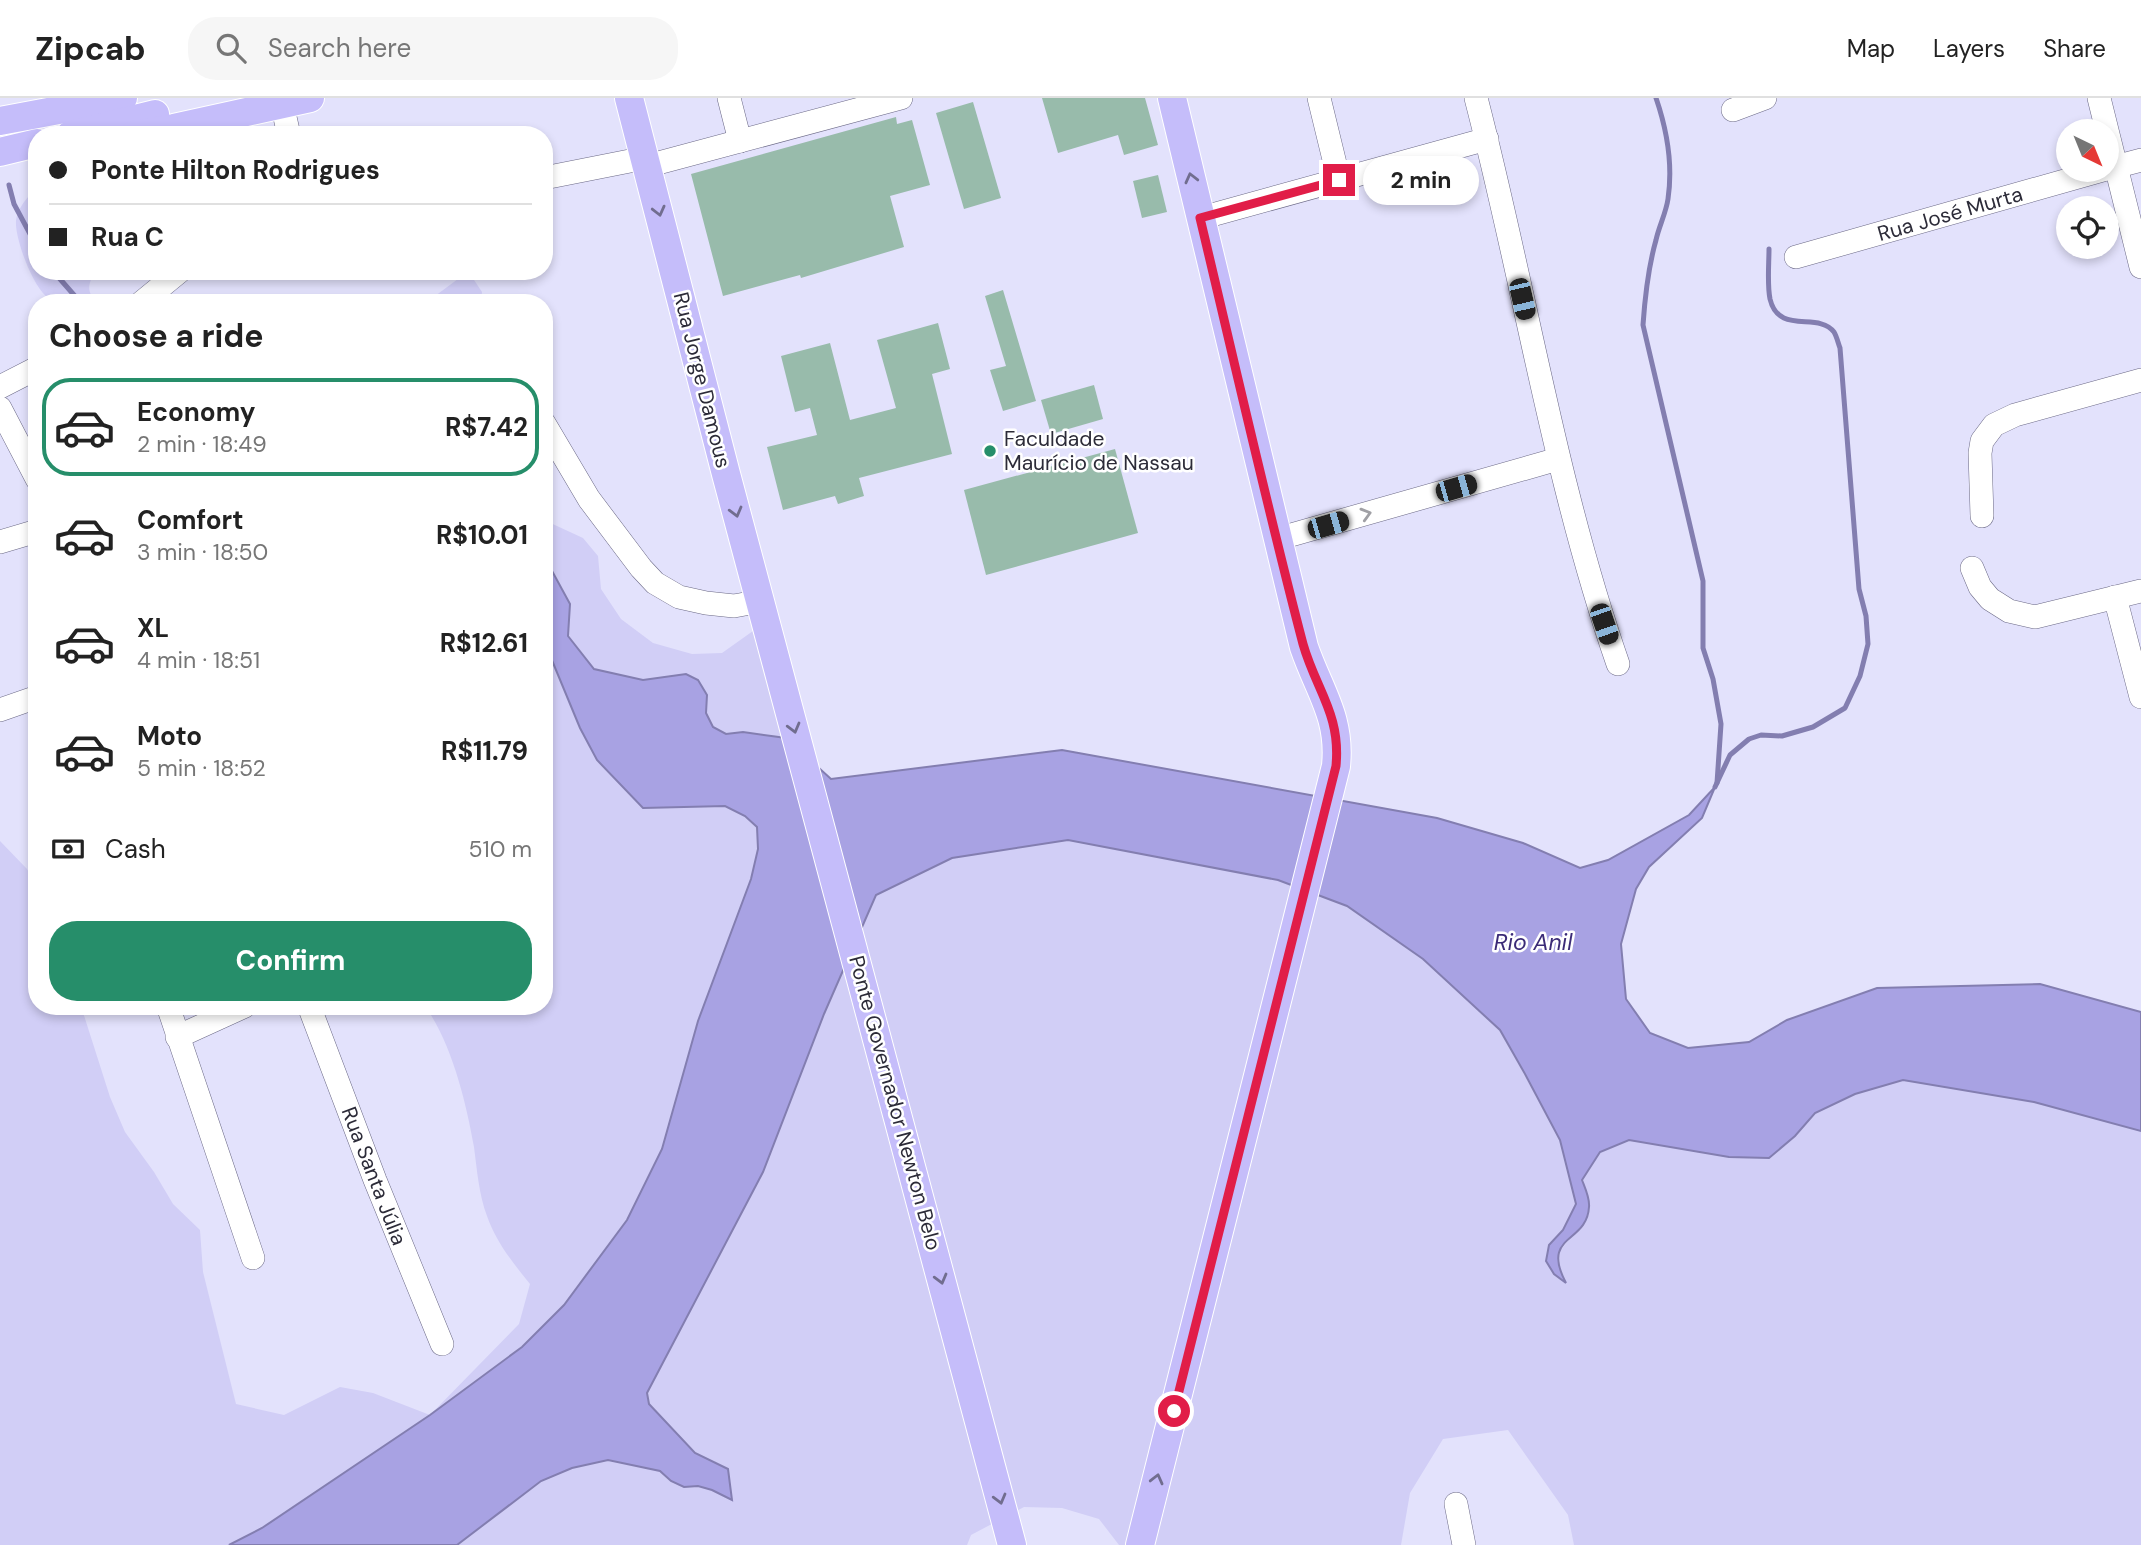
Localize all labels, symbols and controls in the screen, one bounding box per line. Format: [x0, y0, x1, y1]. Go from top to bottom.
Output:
search box [188, 17, 678, 80]
text: Zipcab [35, 27, 146, 70]
icon: search [212, 29, 250, 67]
text: Search here [268, 31, 411, 65]
text: Map [1847, 33, 1895, 64]
text: Layers [1933, 33, 2005, 64]
text: Share [2043, 33, 2106, 64]
north arrow [2056, 119, 2119, 182]
map controls [2056, 119, 2119, 259]
text: Ponte Hilton Rodrigues [91, 153, 380, 187]
callout: 2 min [1364, 155, 1479, 204]
route end [1323, 164, 1355, 196]
text: 2 min [1391, 165, 1451, 195]
one-way arrow [1185, 172, 1199, 184]
street label: Rua José Murta [1874, 180, 2026, 248]
button: locate [2056, 196, 2119, 259]
one-way arrow [651, 205, 665, 217]
text: Rua C [91, 220, 164, 254]
car [1508, 276, 1537, 322]
street label: Rua Jorge Damous [667, 289, 737, 471]
text: Choose a ride [49, 315, 264, 357]
text: Economy [137, 395, 255, 429]
icon: car [53, 396, 116, 459]
text: R$7.42 [445, 410, 528, 444]
place label: Faculdade Maurício de Nassau [1004, 425, 1194, 477]
text: 2 min · 18:49 [137, 429, 267, 459]
marker: Faculdade Maurício de Nassau [982, 443, 998, 459]
car [1433, 472, 1480, 504]
text: Comfort [137, 503, 243, 537]
icon: car [53, 504, 116, 567]
one-way arrow [728, 505, 743, 517]
one-way arrow [1360, 508, 1372, 522]
car [1305, 509, 1352, 541]
text: R$10.01 [436, 518, 528, 552]
text: 3 min · 18:50 [137, 537, 268, 567]
car [1588, 601, 1621, 647]
text: XL [137, 611, 169, 645]
icon: car [53, 612, 116, 675]
text: R$12.61 [440, 626, 528, 660]
text: 4 min · 18:51 [137, 645, 260, 675]
text: Moto [137, 719, 202, 753]
icon: car [53, 720, 116, 783]
one-way arrow [786, 721, 801, 733]
text: R$11.79 [441, 734, 528, 768]
text: 5 min · 18:52 [137, 753, 266, 783]
icon: cash [49, 830, 87, 868]
text: Cash [105, 832, 166, 866]
text: 510 m [468, 834, 532, 864]
button: Confirm [49, 921, 532, 1001]
water label: Rio Anil [1494, 927, 1573, 957]
street label: Ponte Governador Newton Belo [842, 953, 948, 1253]
street label: Rua Santa Júlia [335, 1103, 413, 1249]
one-way arrow [933, 1273, 948, 1285]
route start [1158, 1395, 1190, 1427]
one-way arrow [1149, 1473, 1163, 1485]
one-way arrow [992, 1493, 1006, 1505]

